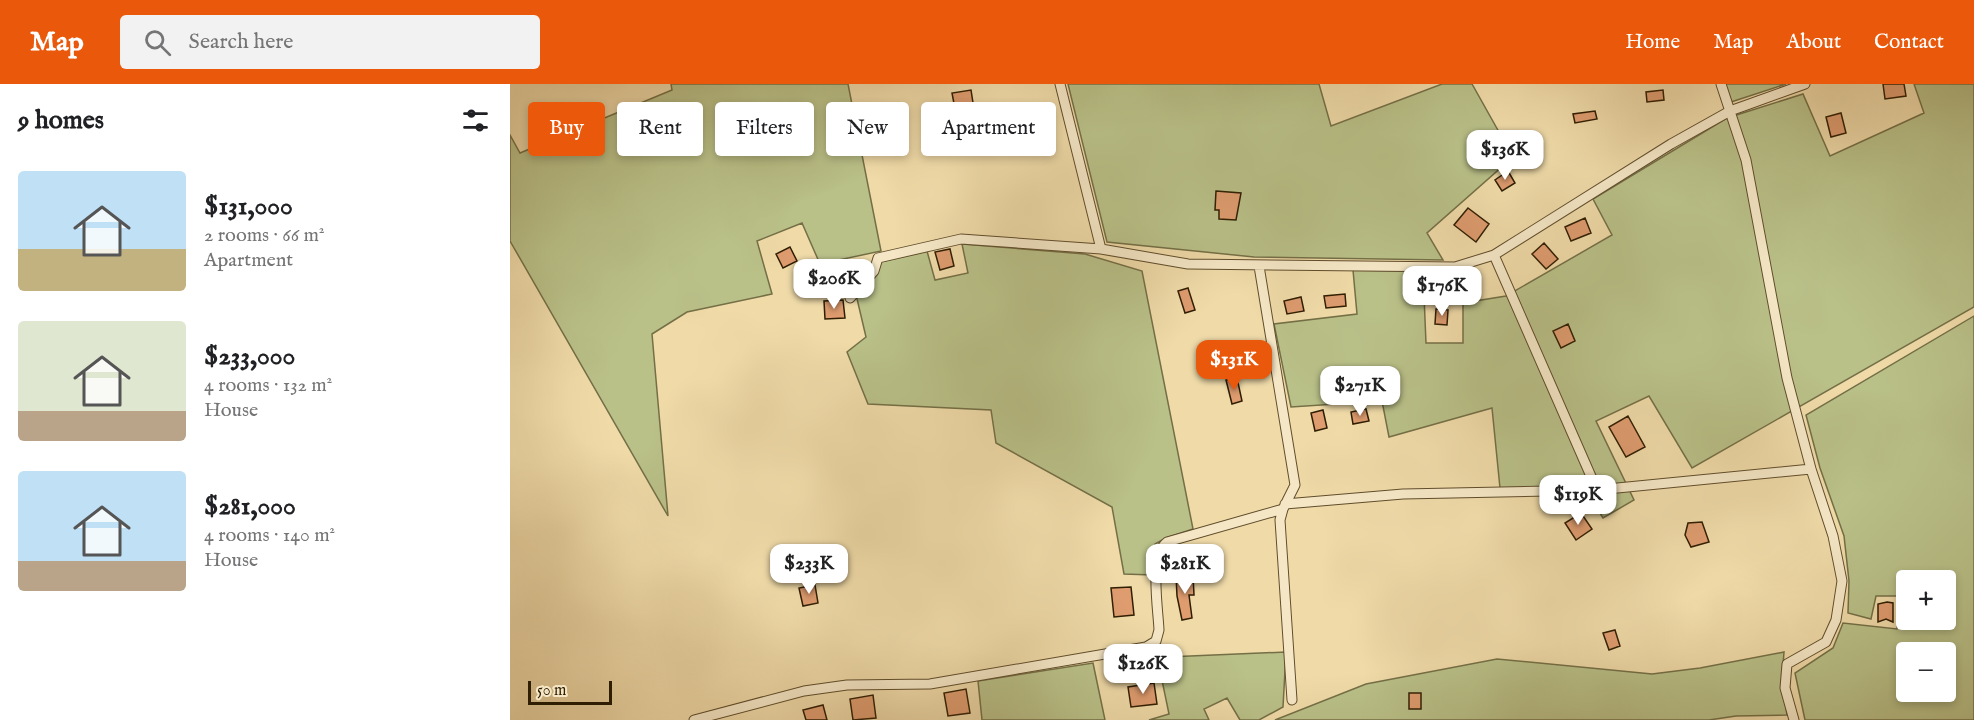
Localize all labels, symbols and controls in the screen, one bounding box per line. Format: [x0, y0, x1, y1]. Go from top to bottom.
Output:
search box [120, 15, 540, 69]
text: Map [30, 25, 84, 60]
icon: search [141, 26, 174, 59]
text: Search here [189, 28, 293, 56]
text: Home [1625, 29, 1680, 56]
text: Map [1713, 29, 1753, 56]
text: About [1786, 29, 1841, 56]
text: Contact [1874, 29, 1944, 56]
chip: Buy [528, 102, 605, 156]
chip: Rent [617, 102, 703, 156]
chip: Filters [715, 102, 814, 156]
chip: New [826, 102, 909, 156]
chip: Apartment [921, 102, 1056, 156]
text: 9 homes [18, 104, 104, 137]
icon: filters [459, 104, 492, 137]
pin: $136K [1463, 130, 1547, 181]
text: $136K [1481, 137, 1529, 162]
text: $131,000 [204, 190, 293, 223]
icon: home [66, 195, 138, 267]
text: 2 rooms · 66 m² [204, 223, 325, 248]
text: Apartment [204, 248, 293, 273]
pin: $206K [792, 259, 876, 310]
text: $206K [807, 266, 861, 291]
pin: $176K [1400, 266, 1484, 317]
text: $176K [1417, 273, 1467, 298]
text: $233,000 [204, 340, 295, 373]
pin: $131K [1192, 340, 1276, 391]
icon: home [66, 345, 138, 417]
text: $131K [1210, 347, 1258, 372]
pin: $271K [1318, 366, 1402, 417]
text: 4 rooms · 132 m² [204, 373, 332, 398]
text: $271K [1334, 373, 1386, 398]
text: House [204, 398, 258, 423]
pin: $119K [1536, 475, 1620, 526]
text: $119K [1553, 482, 1603, 507]
text: $281,000 [204, 490, 296, 523]
icon: home [66, 495, 138, 567]
text: 4 rooms · 140 m² [204, 523, 335, 548]
pin: $233K [767, 544, 851, 595]
pin: $281K [1143, 544, 1227, 595]
text: House [204, 548, 258, 573]
text: $233K [784, 551, 834, 576]
text: $281K [1160, 551, 1210, 576]
map controls [1896, 570, 1956, 702]
button: + [1896, 570, 1956, 630]
button: − [1896, 642, 1956, 702]
pin: $126K [1101, 644, 1185, 695]
text: $126K [1118, 651, 1168, 676]
scale bar [528, 678, 612, 706]
text: 50 m [537, 681, 566, 701]

